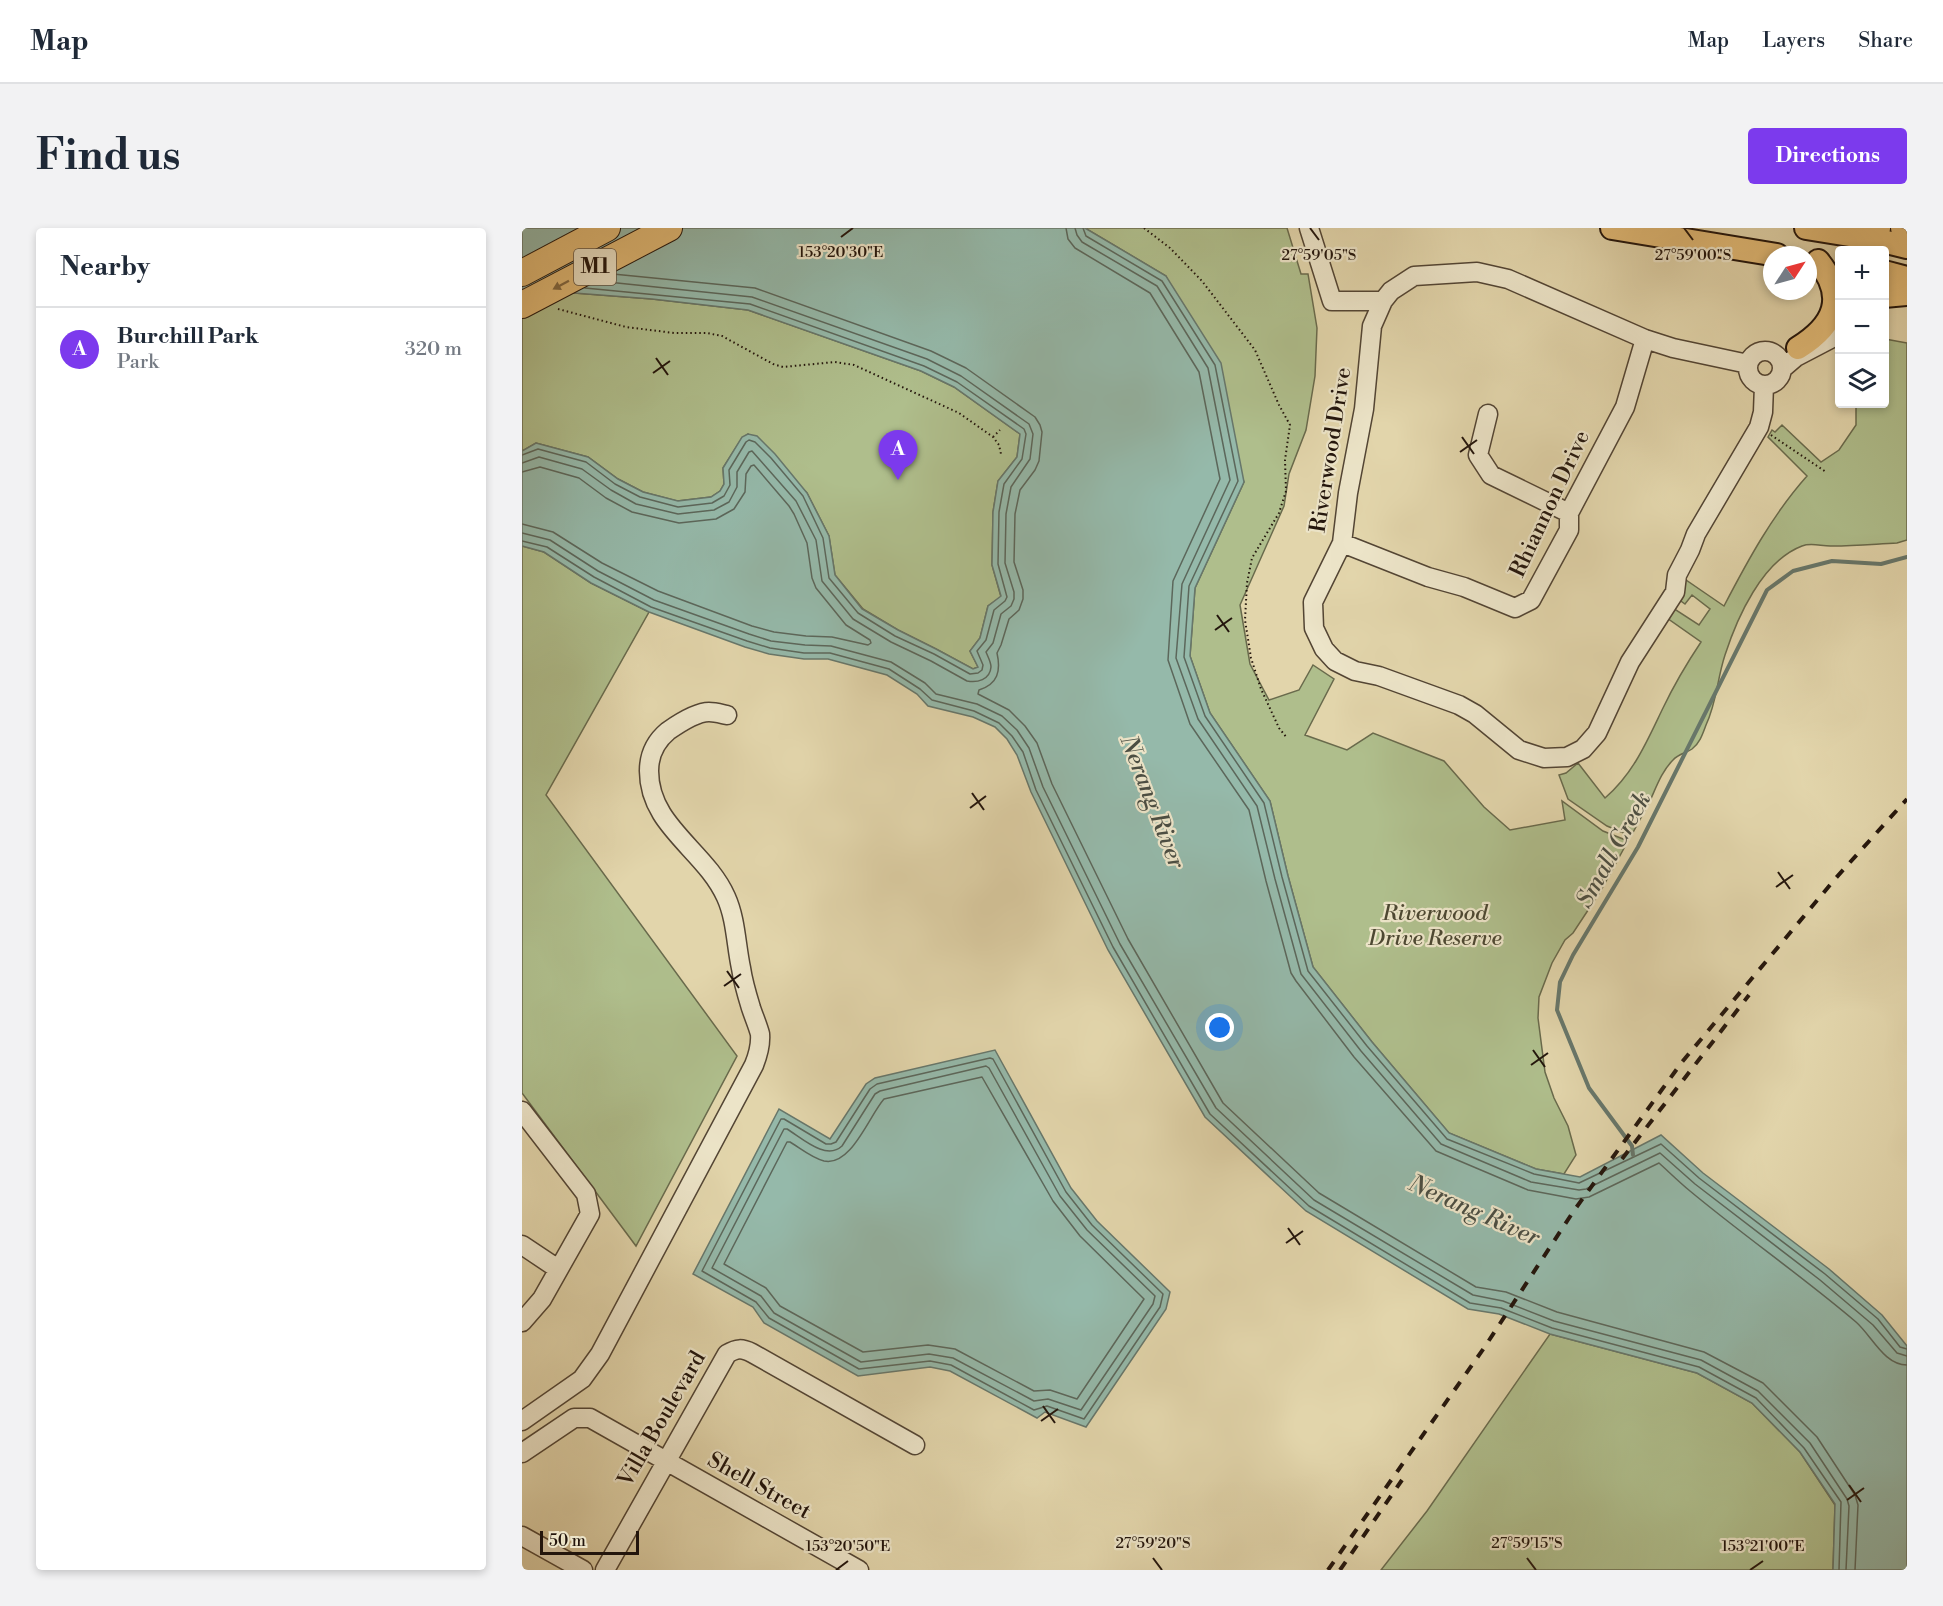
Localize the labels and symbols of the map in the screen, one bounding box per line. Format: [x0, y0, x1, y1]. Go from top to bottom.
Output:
text: 153°20'30"E [799, 243, 883, 262]
text: 27°59'05"S [1282, 246, 1356, 265]
text: 27°59'00"S [1655, 246, 1731, 265]
north arrow [1763, 246, 1817, 300]
road number: M1 [574, 249, 616, 285]
one-way arrow [552, 279, 570, 289]
street label: Riverwood Drive [1305, 365, 1357, 535]
street label: Rhiannon Drive [1504, 426, 1596, 582]
pin: A [878, 430, 917, 480]
water label: Nerang River [1112, 730, 1191, 874]
water label: Small Creek [1570, 787, 1658, 913]
park label: Riverwood Drive Reserve [1367, 900, 1502, 952]
your location [1205, 1013, 1234, 1042]
water label: Nerang River [1403, 1168, 1545, 1254]
street label: Villa Boulevard [612, 1346, 712, 1493]
street label: Shell Street [703, 1447, 816, 1526]
scale bar [540, 1528, 639, 1556]
text: 27°59'20"S [1115, 1534, 1191, 1553]
text: 27°59'15"S [1491, 1534, 1563, 1553]
text: 153°20'50"E [806, 1537, 890, 1556]
text: 153°21'00"E [1721, 1537, 1805, 1556]

